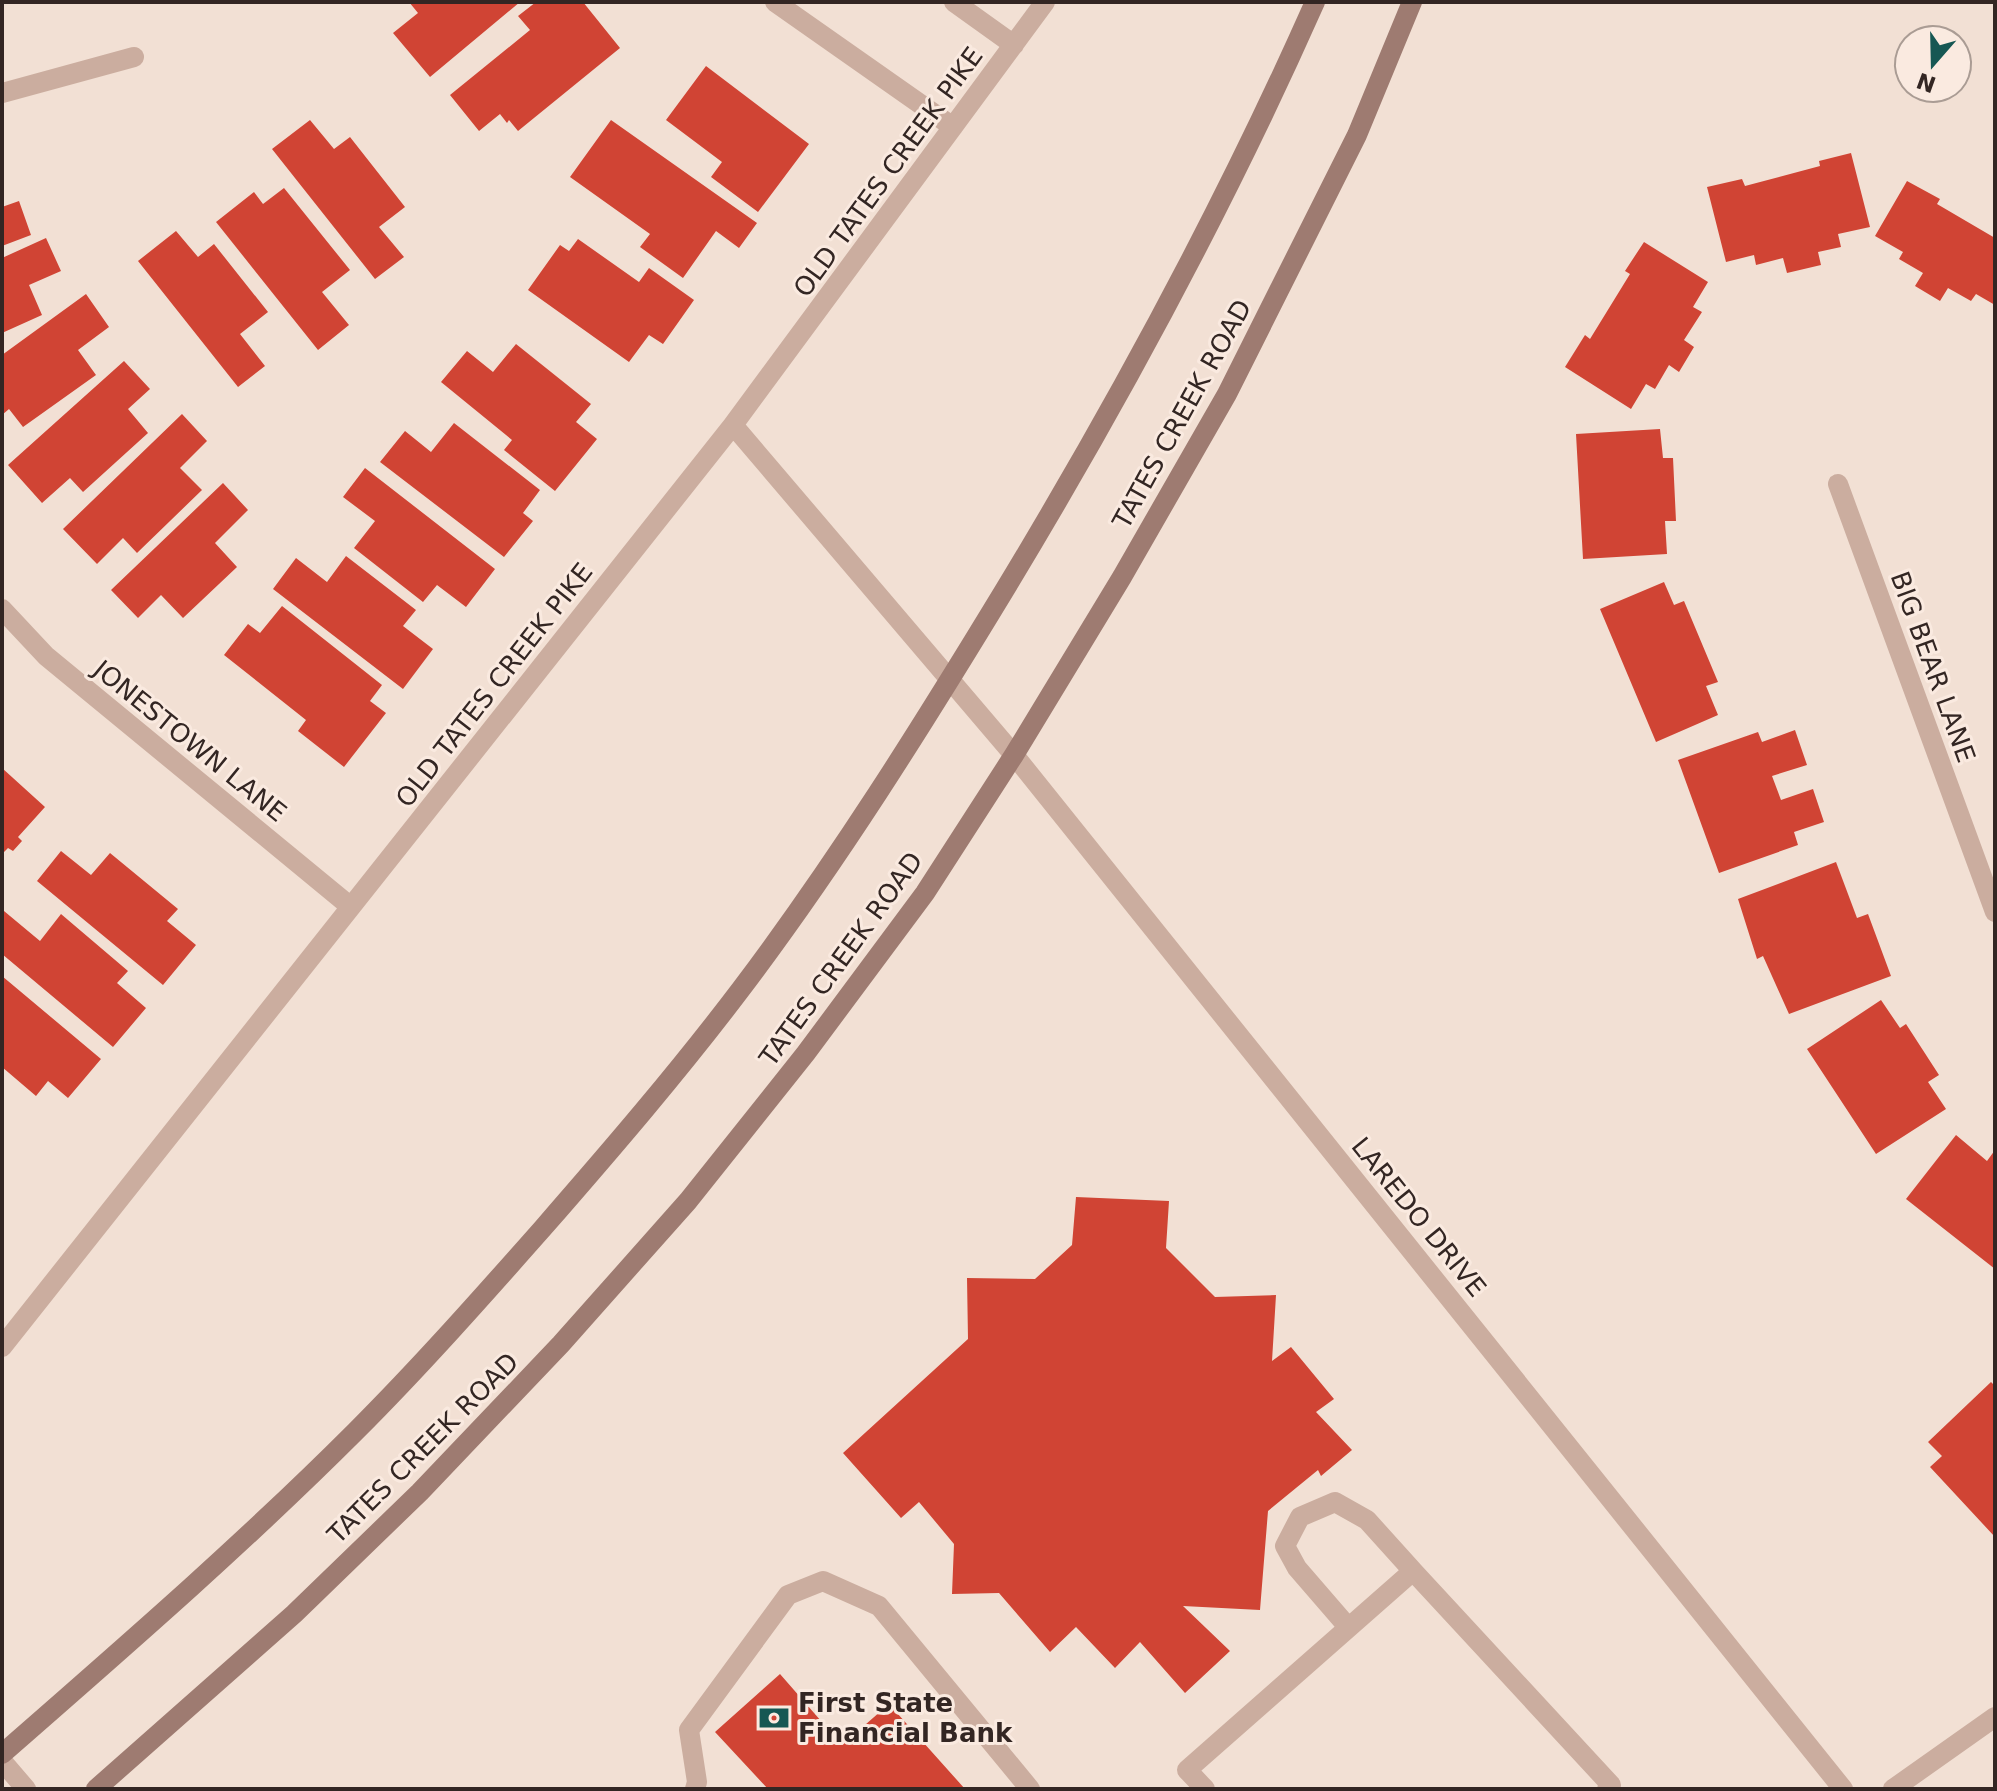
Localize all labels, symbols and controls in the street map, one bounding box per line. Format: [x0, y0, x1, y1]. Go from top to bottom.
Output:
north arrow [1893, 24, 1973, 104]
street label: OLD TATES CREEK PIKE [787, 41, 989, 303]
text: N [1913, 67, 1939, 97]
street label: TATES CREEK ROAD [1106, 294, 1257, 535]
street label: OLD TATES CREEK PIKE [389, 557, 599, 813]
street label: BIG BEAR LANE [1885, 567, 1981, 767]
street label: JONESTOWN LANE [86, 653, 292, 828]
street label: TATES CREEK ROAD [753, 846, 929, 1073]
street label: LAREDO DRIVE [1346, 1131, 1492, 1303]
street label: TATES CREEK ROAD [321, 1347, 524, 1550]
place label: First State Financial Bank [798, 1688, 1013, 1748]
bank icon: First State Financial Bank [757, 1701, 791, 1735]

